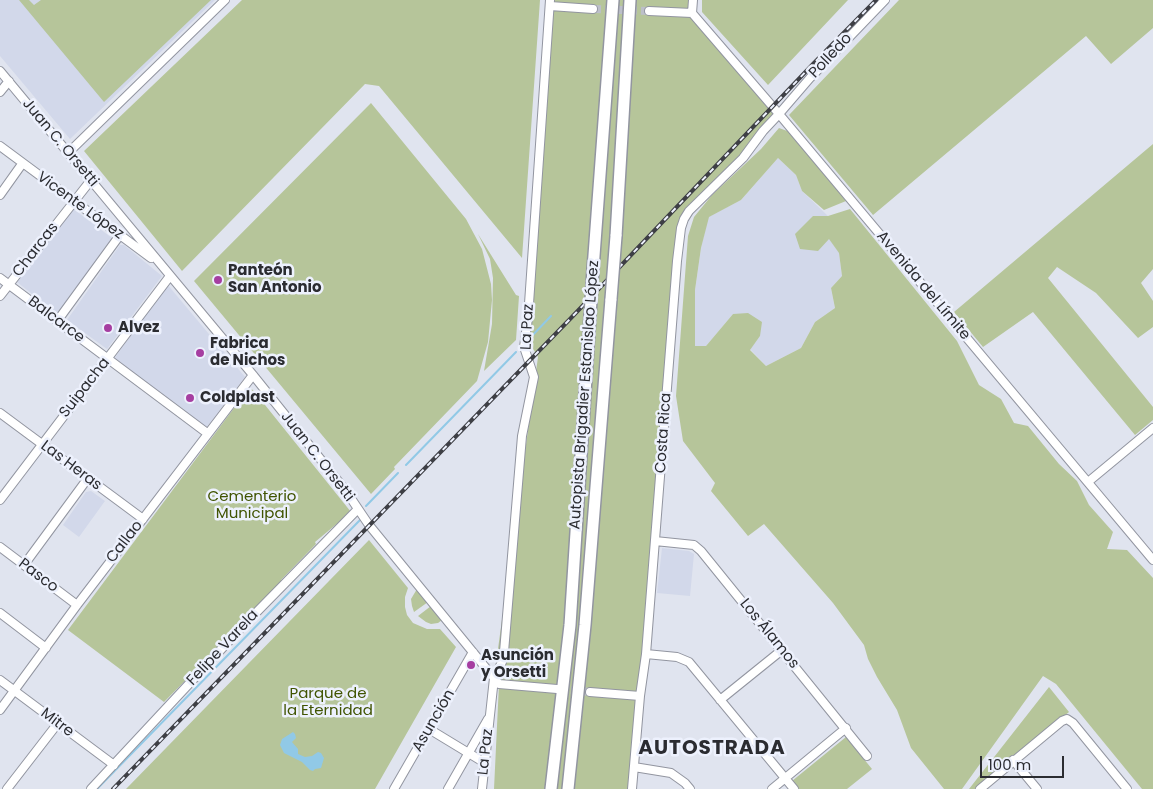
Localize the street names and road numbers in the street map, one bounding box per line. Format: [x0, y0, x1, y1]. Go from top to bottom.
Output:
street label: Polledo [806, 30, 856, 82]
street label: Juan C. Orsetti [18, 95, 102, 191]
street label: Vicente López [33, 168, 127, 244]
street label: Charcas [9, 219, 63, 281]
street label: Avenida del Límite [872, 228, 974, 344]
street label: Autopista Brigadier Estanislao López [567, 260, 603, 530]
street label: Balcarce [24, 293, 88, 347]
street label: La Paz [518, 303, 538, 351]
street label: Suipacha [56, 354, 114, 422]
street label: Costa Rica [652, 392, 676, 474]
street label: Juan C. Orsetti [276, 408, 358, 506]
street label: Las Heras [37, 437, 105, 495]
street label: Callao [103, 517, 147, 567]
street label: Pasco [14, 555, 62, 597]
street label: Los Álamos [735, 595, 803, 673]
street label: Felipe Varela [183, 607, 263, 689]
street label: Asunción [409, 687, 459, 755]
street label: Mitre [37, 705, 77, 741]
street label: La Paz [475, 728, 497, 776]

